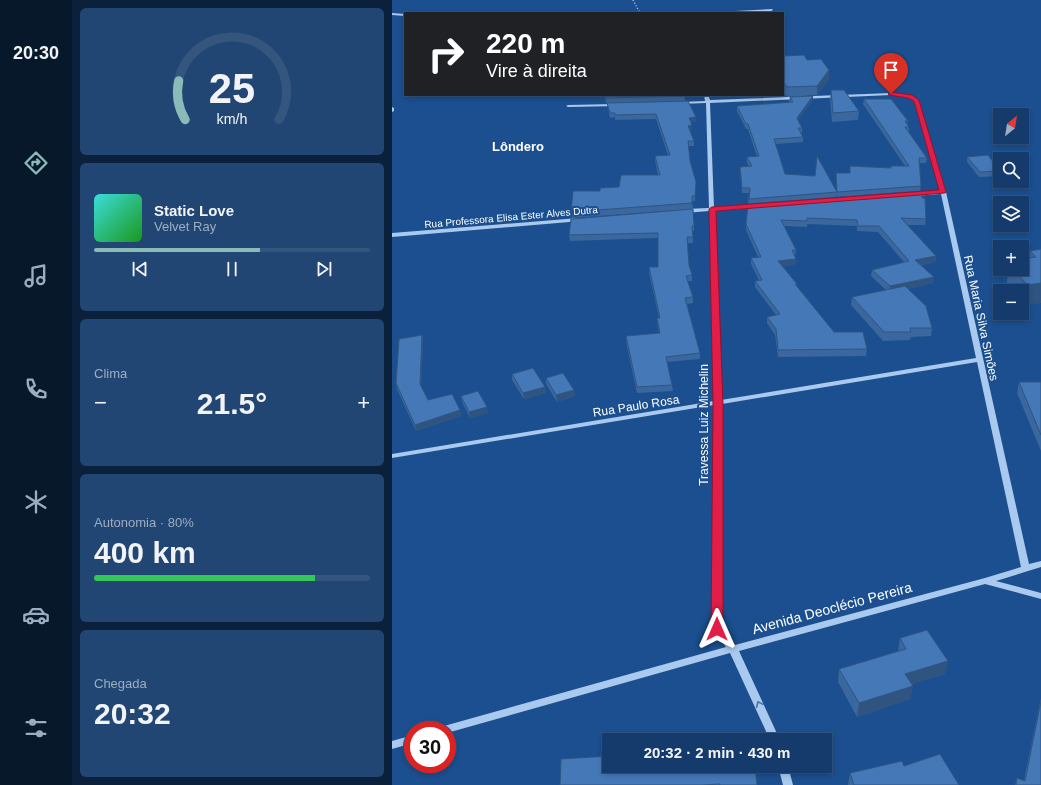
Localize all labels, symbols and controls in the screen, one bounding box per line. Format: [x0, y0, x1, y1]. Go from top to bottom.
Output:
icon: right [420, 28, 472, 80]
text: 220 m [486, 28, 565, 59]
text: 20:30 [13, 43, 59, 63]
pin [874, 53, 908, 94]
icon: arrive [880, 59, 902, 81]
text: Vire à direita [486, 61, 587, 81]
text: 25 [209, 65, 255, 112]
north arrow [993, 108, 1029, 144]
map controls [993, 108, 1029, 320]
text: km/h [217, 110, 248, 126]
district label: Lôndero [492, 139, 544, 154]
icon: directions [22, 149, 50, 177]
button: search [993, 152, 1029, 188]
button: layers [993, 196, 1029, 232]
text: Static Love [154, 202, 234, 219]
street label: Rua Professora Elisa Ester Alves Dutra [424, 204, 599, 230]
text: Velvet Ray [154, 219, 216, 234]
button: + [993, 240, 1029, 276]
street label: Rua Maria Silva Simões [961, 254, 1001, 382]
icon: previous [129, 258, 151, 280]
icon: pause [221, 258, 243, 280]
icon: next [313, 258, 335, 280]
icon: music [22, 262, 50, 290]
button: − [993, 284, 1029, 320]
street label: Travessa Luiz Michelin [697, 364, 711, 486]
text: Clima [94, 366, 127, 381]
icon: phone [22, 375, 50, 403]
text: 21.5° [197, 387, 267, 420]
text: − [94, 390, 107, 415]
text: + [357, 390, 370, 415]
street label: Rua Paulo Rosa [592, 392, 681, 420]
icon: climate [22, 488, 50, 516]
text: Autonomia · 80% [94, 515, 194, 530]
text: 400 km [94, 536, 196, 569]
street label: Avenida Deoclécio Pereira [750, 579, 914, 637]
icon: car [22, 601, 50, 629]
position arrow [696, 608, 738, 650]
text: Chegada [94, 676, 147, 691]
text: 20:32 [94, 697, 171, 730]
one-way arrow [755, 701, 763, 708]
icon: filters [22, 714, 50, 742]
speed limit sign: 30 [404, 721, 456, 773]
text: 20:32 · 2 min · 430 m [644, 744, 790, 761]

